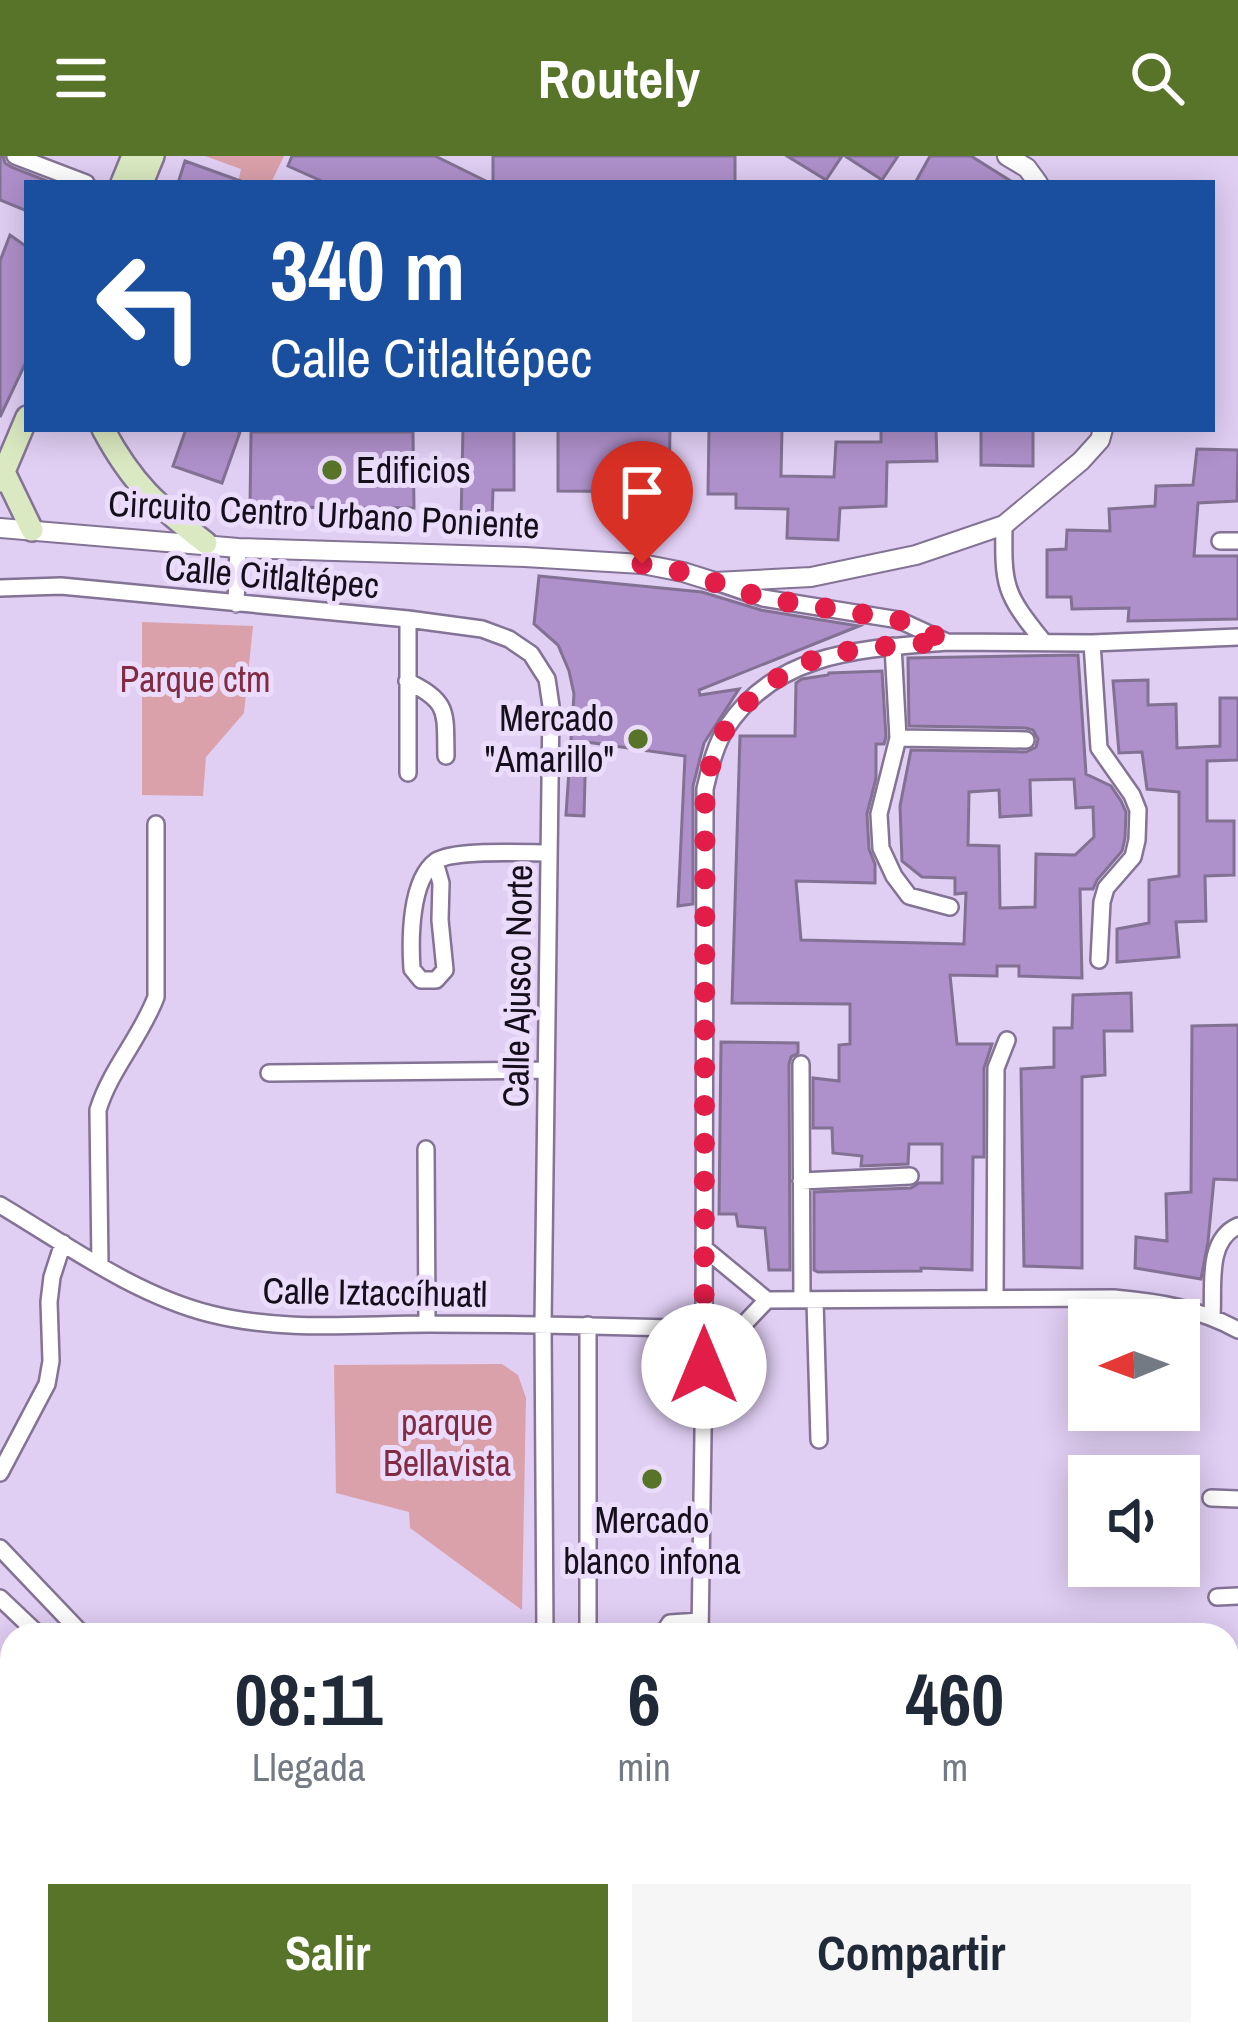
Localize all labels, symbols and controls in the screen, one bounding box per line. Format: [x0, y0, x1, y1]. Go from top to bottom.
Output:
text: Routely [538, 42, 700, 115]
icon: menu [48, 45, 114, 111]
icon: search [1124, 45, 1190, 111]
text: 340 m [270, 213, 465, 326]
icon: left [72, 228, 228, 384]
text: Calle Citlaltépec [270, 321, 592, 394]
pin [591, 441, 693, 564]
place label: Edificios [356, 446, 471, 494]
marker: Edificios [319, 457, 345, 483]
icon: arrive [609, 459, 675, 525]
street label: Circuito Centro Urbano Poniente [107, 479, 541, 549]
street label: Calle Citlaltépec [163, 543, 381, 609]
park label: Parque ctm [120, 655, 270, 703]
place label: Mercado "Amarillo" [485, 694, 614, 783]
marker: Mercado "Amarillo" [625, 726, 651, 752]
street label: Calle Ajusco Norte [491, 864, 543, 1108]
street label: Calle Iztaccíhuatl [262, 1266, 488, 1318]
north arrow [1068, 1299, 1200, 1431]
map controls [1068, 1299, 1200, 1587]
position arrow [641, 1303, 767, 1429]
park label: parque Bellavista [383, 1398, 511, 1487]
button: sound [1068, 1455, 1200, 1587]
marker: Mercado blanco infona [639, 1466, 665, 1492]
place label: Mercado blanco infona [563, 1496, 741, 1585]
text: 08:11 [235, 1650, 383, 1747]
text: 6 [628, 1650, 661, 1747]
text: 460 [906, 1650, 1004, 1747]
text: Llegada [252, 1741, 366, 1793]
text: min [617, 1741, 671, 1793]
text: m [942, 1741, 968, 1793]
button: Salir [48, 1884, 608, 2022]
button: Compartir [632, 1884, 1191, 2022]

